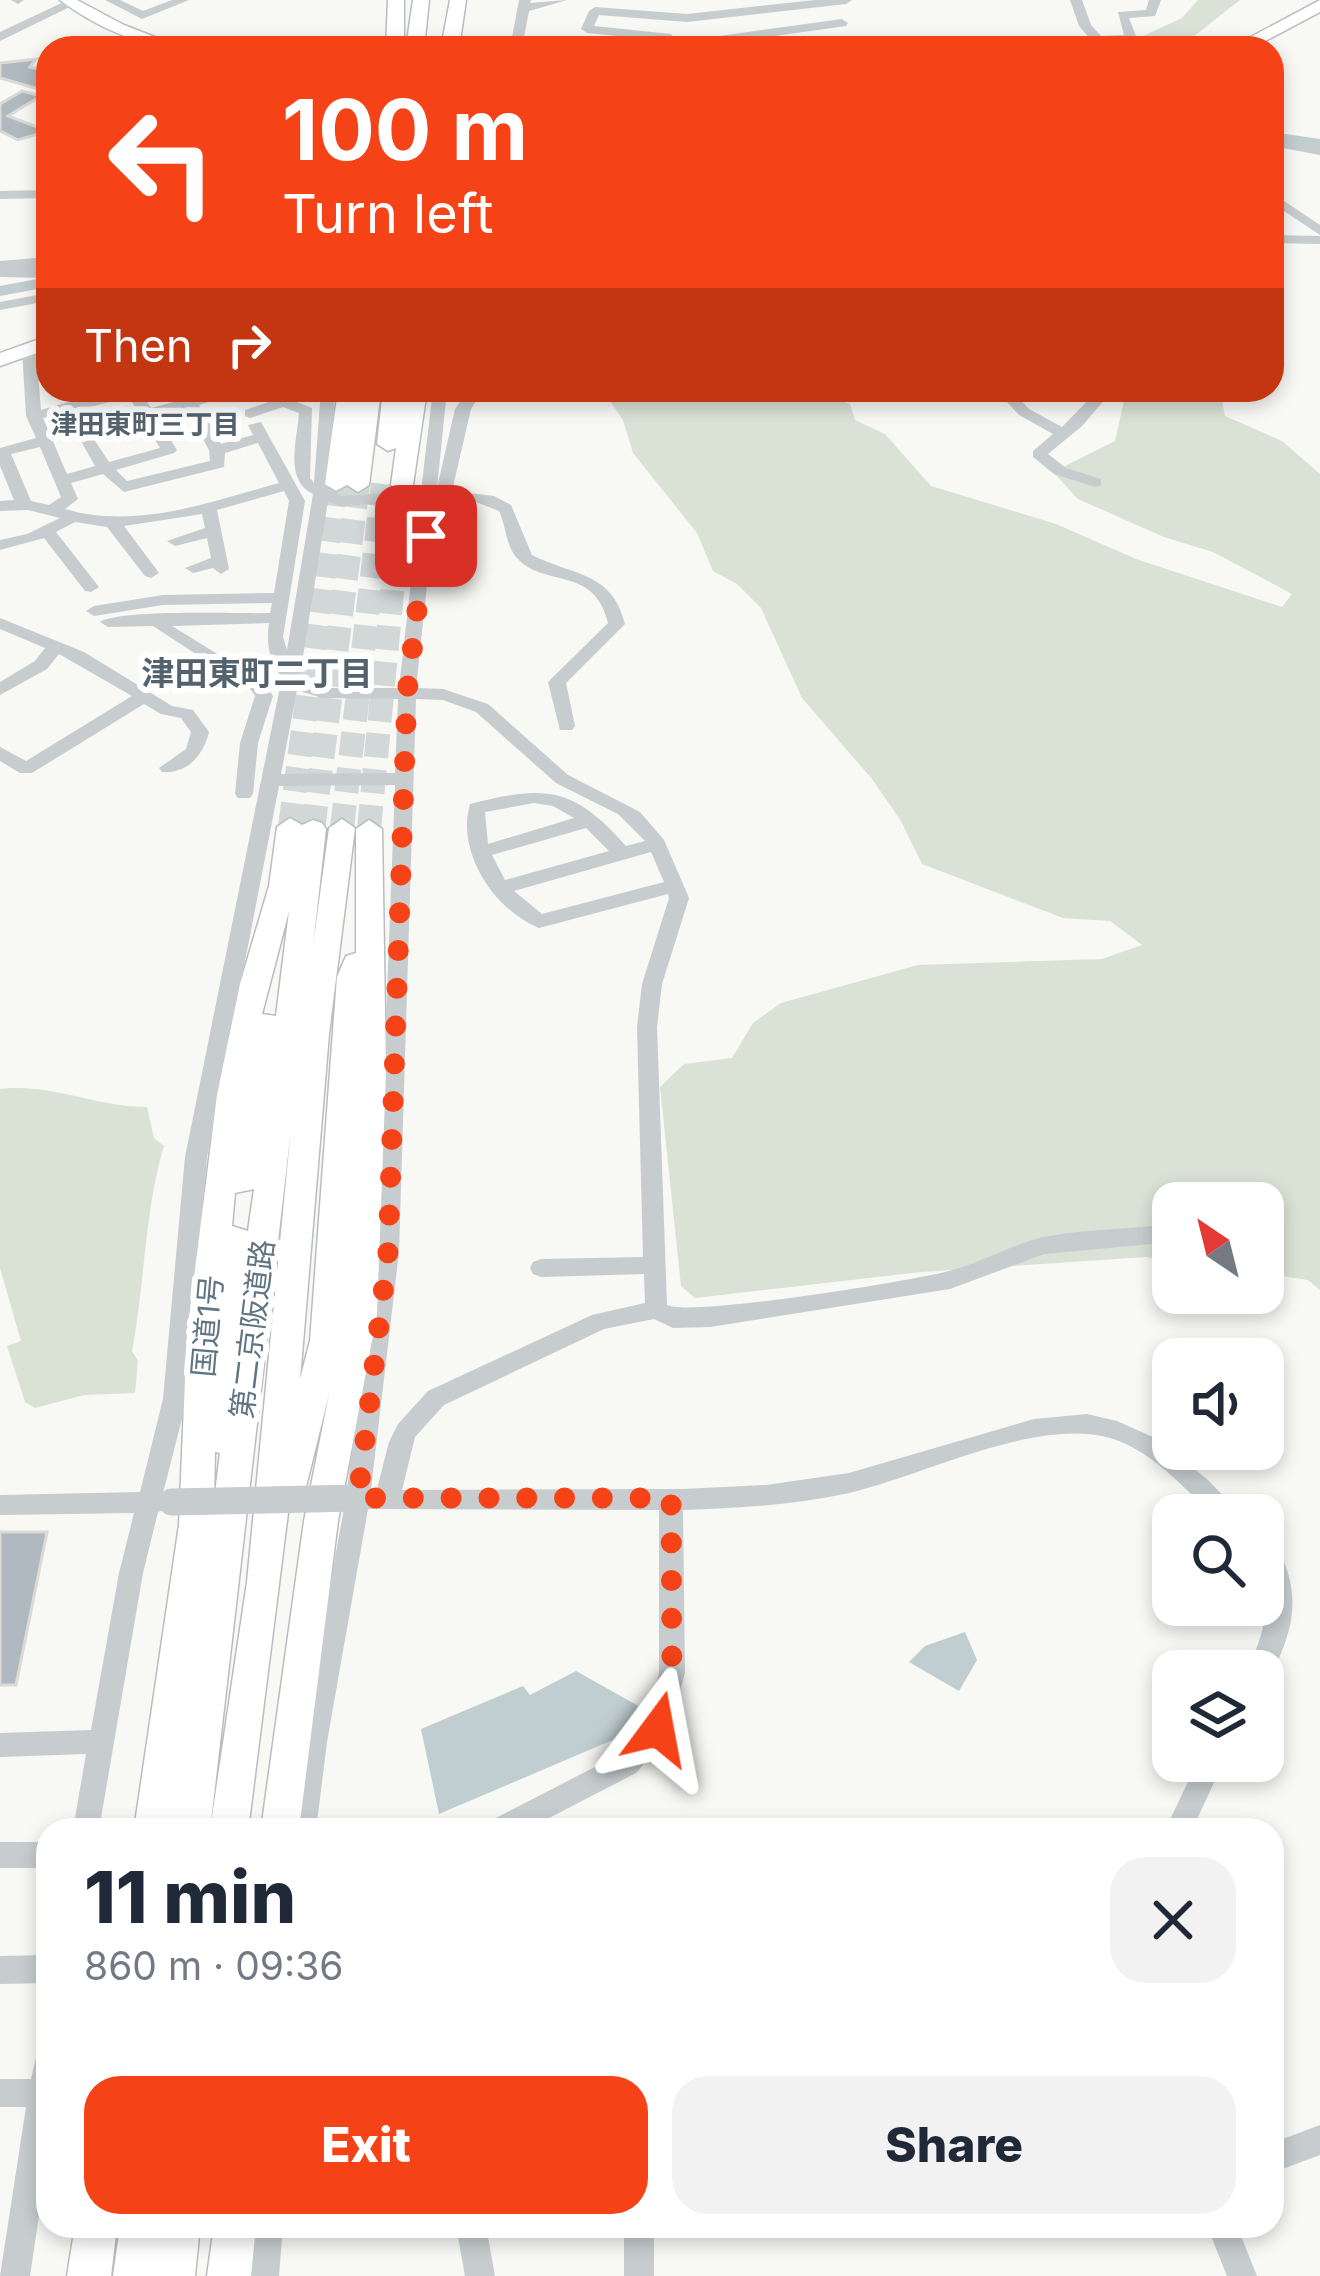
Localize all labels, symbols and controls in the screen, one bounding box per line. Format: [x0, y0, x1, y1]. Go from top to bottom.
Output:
text: 100 m [282, 79, 528, 180]
icon: left [84, 84, 240, 240]
text: Turn left [282, 181, 493, 246]
icon: right [216, 312, 282, 378]
text: Then [84, 318, 192, 373]
district label: 津田東町三丁目 [51, 408, 240, 441]
pin [375, 485, 477, 587]
icon: arrive [393, 503, 459, 569]
district label: 津田東町二丁目 [142, 653, 373, 693]
north arrow [1152, 1182, 1284, 1314]
map controls [1152, 1182, 1284, 1782]
street label: 第二京阪道路 [223, 1237, 281, 1421]
street label: 国道1号 [185, 1274, 229, 1378]
button: sound [1152, 1338, 1284, 1470]
button: search [1152, 1494, 1284, 1626]
button: layers [1152, 1650, 1284, 1782]
position arrow [595, 1666, 721, 1792]
text: 11 min [84, 1853, 296, 1940]
button: close [1110, 1857, 1236, 1983]
text: 860 m · 09:36 [84, 1942, 344, 1989]
button: Exit [84, 2076, 648, 2214]
button: Share [672, 2076, 1236, 2214]

